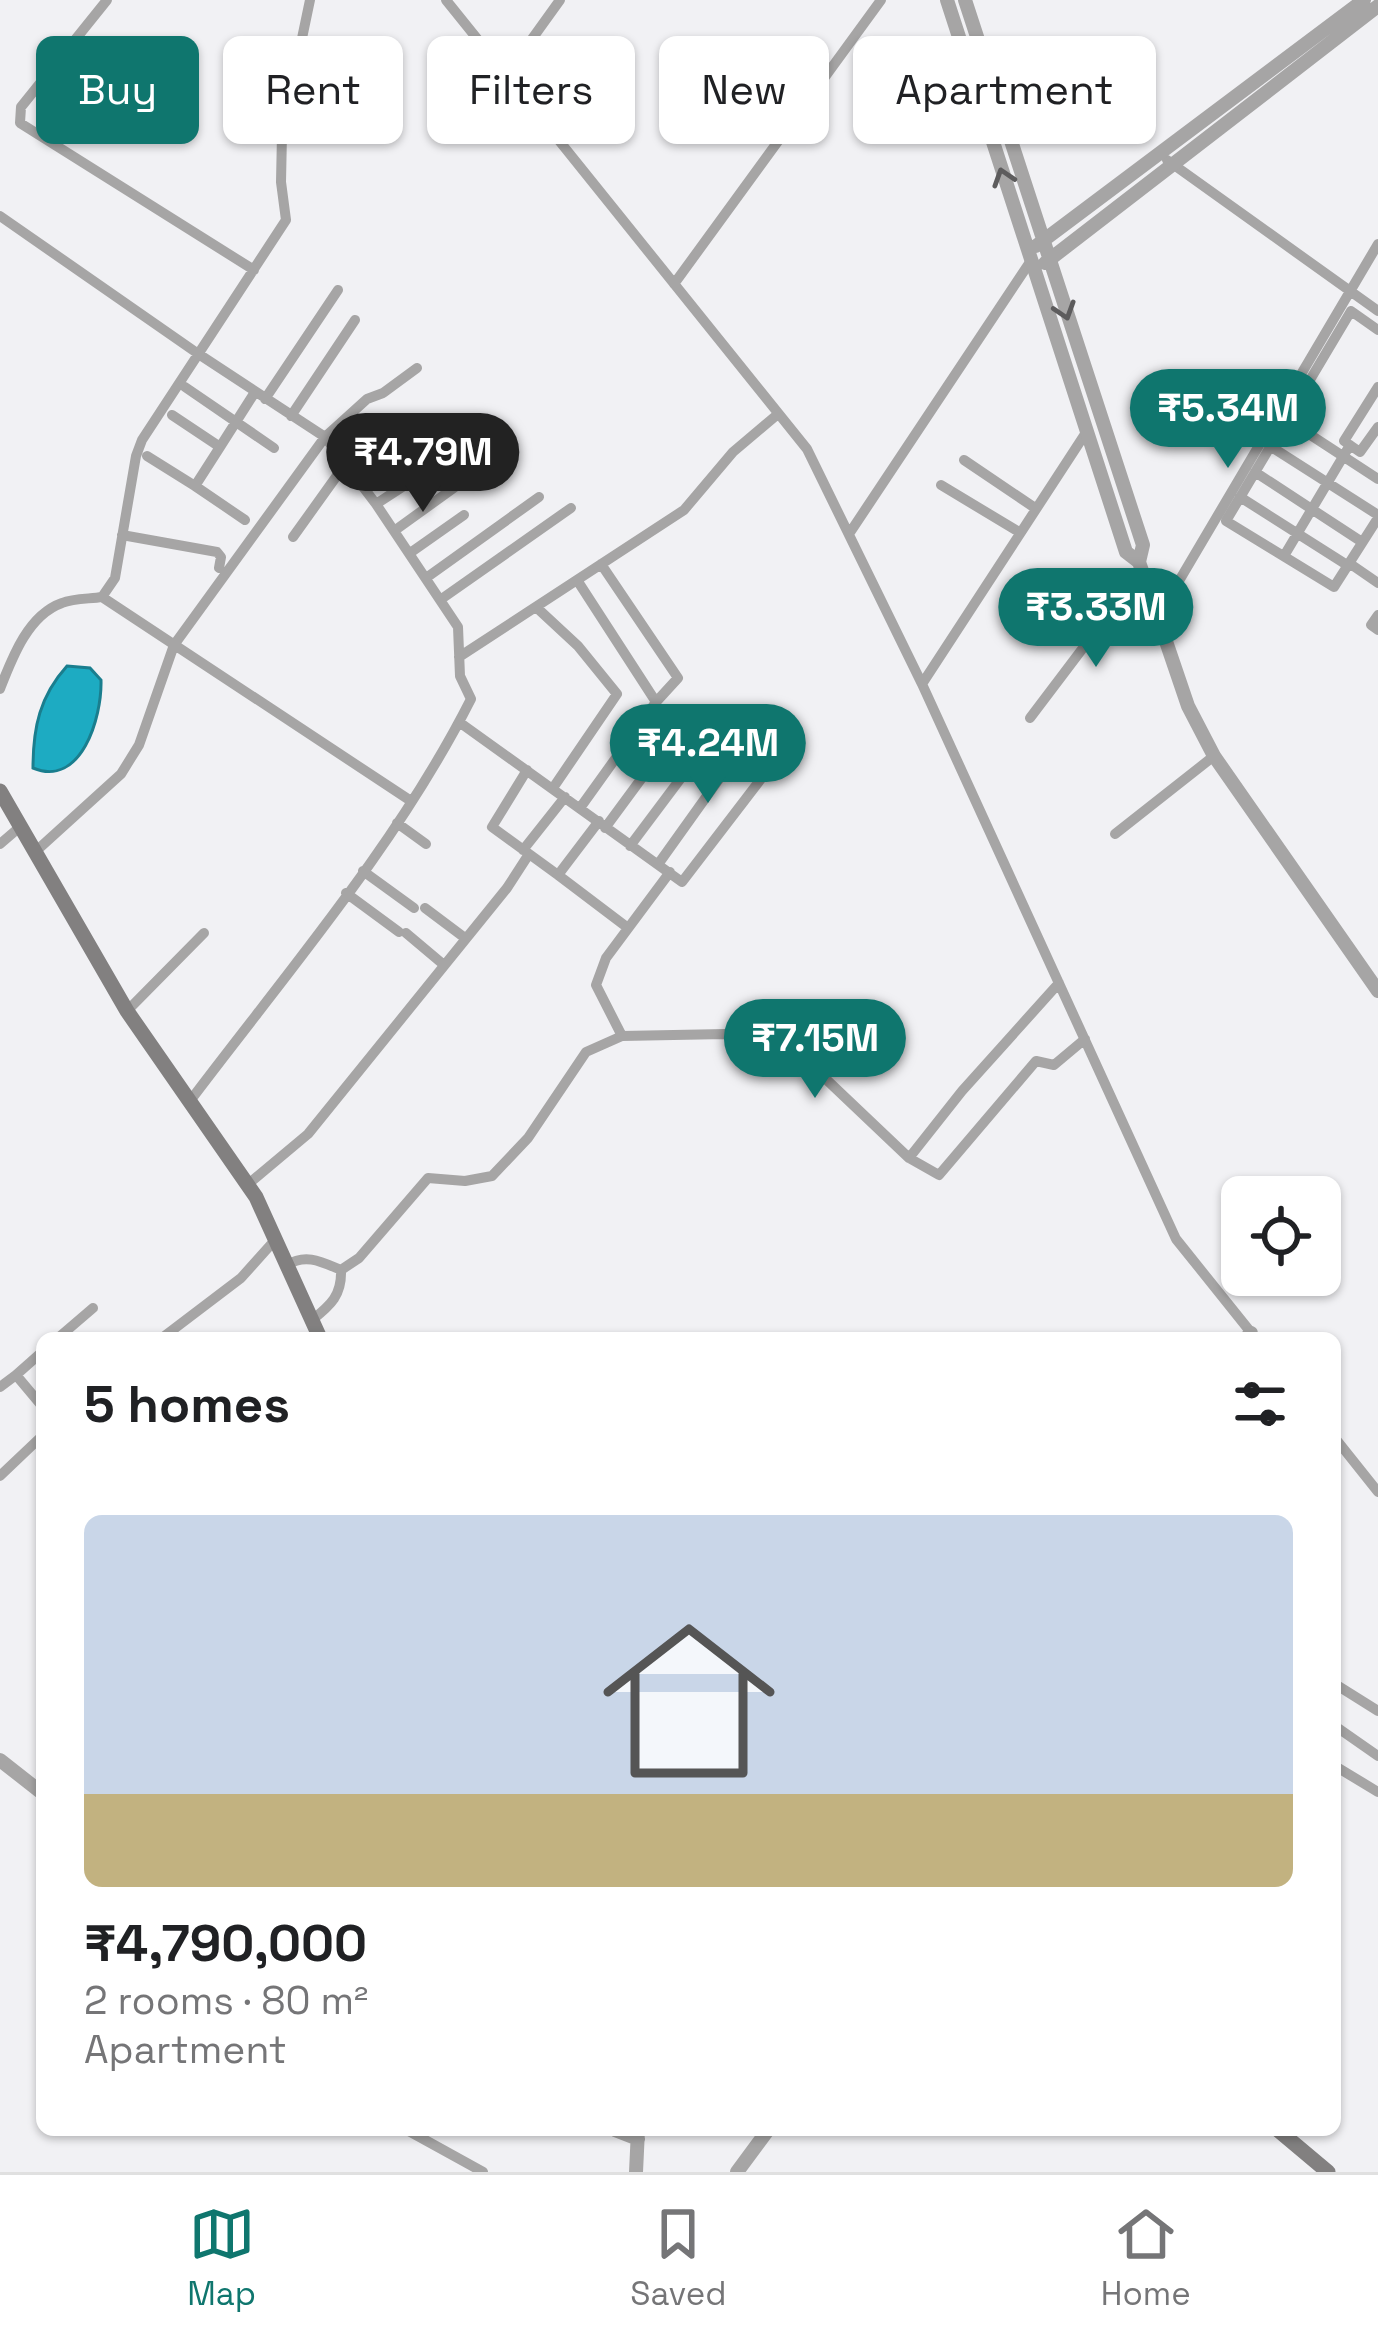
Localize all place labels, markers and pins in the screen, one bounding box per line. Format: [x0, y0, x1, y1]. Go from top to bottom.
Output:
pin: ₹5.34M [1130, 369, 1326, 471]
pin: ₹4.79M [325, 413, 521, 515]
pin: ₹3.33M [998, 568, 1194, 670]
pin: ₹4.24M [610, 704, 806, 806]
pin: ₹7.15M [717, 999, 913, 1101]

